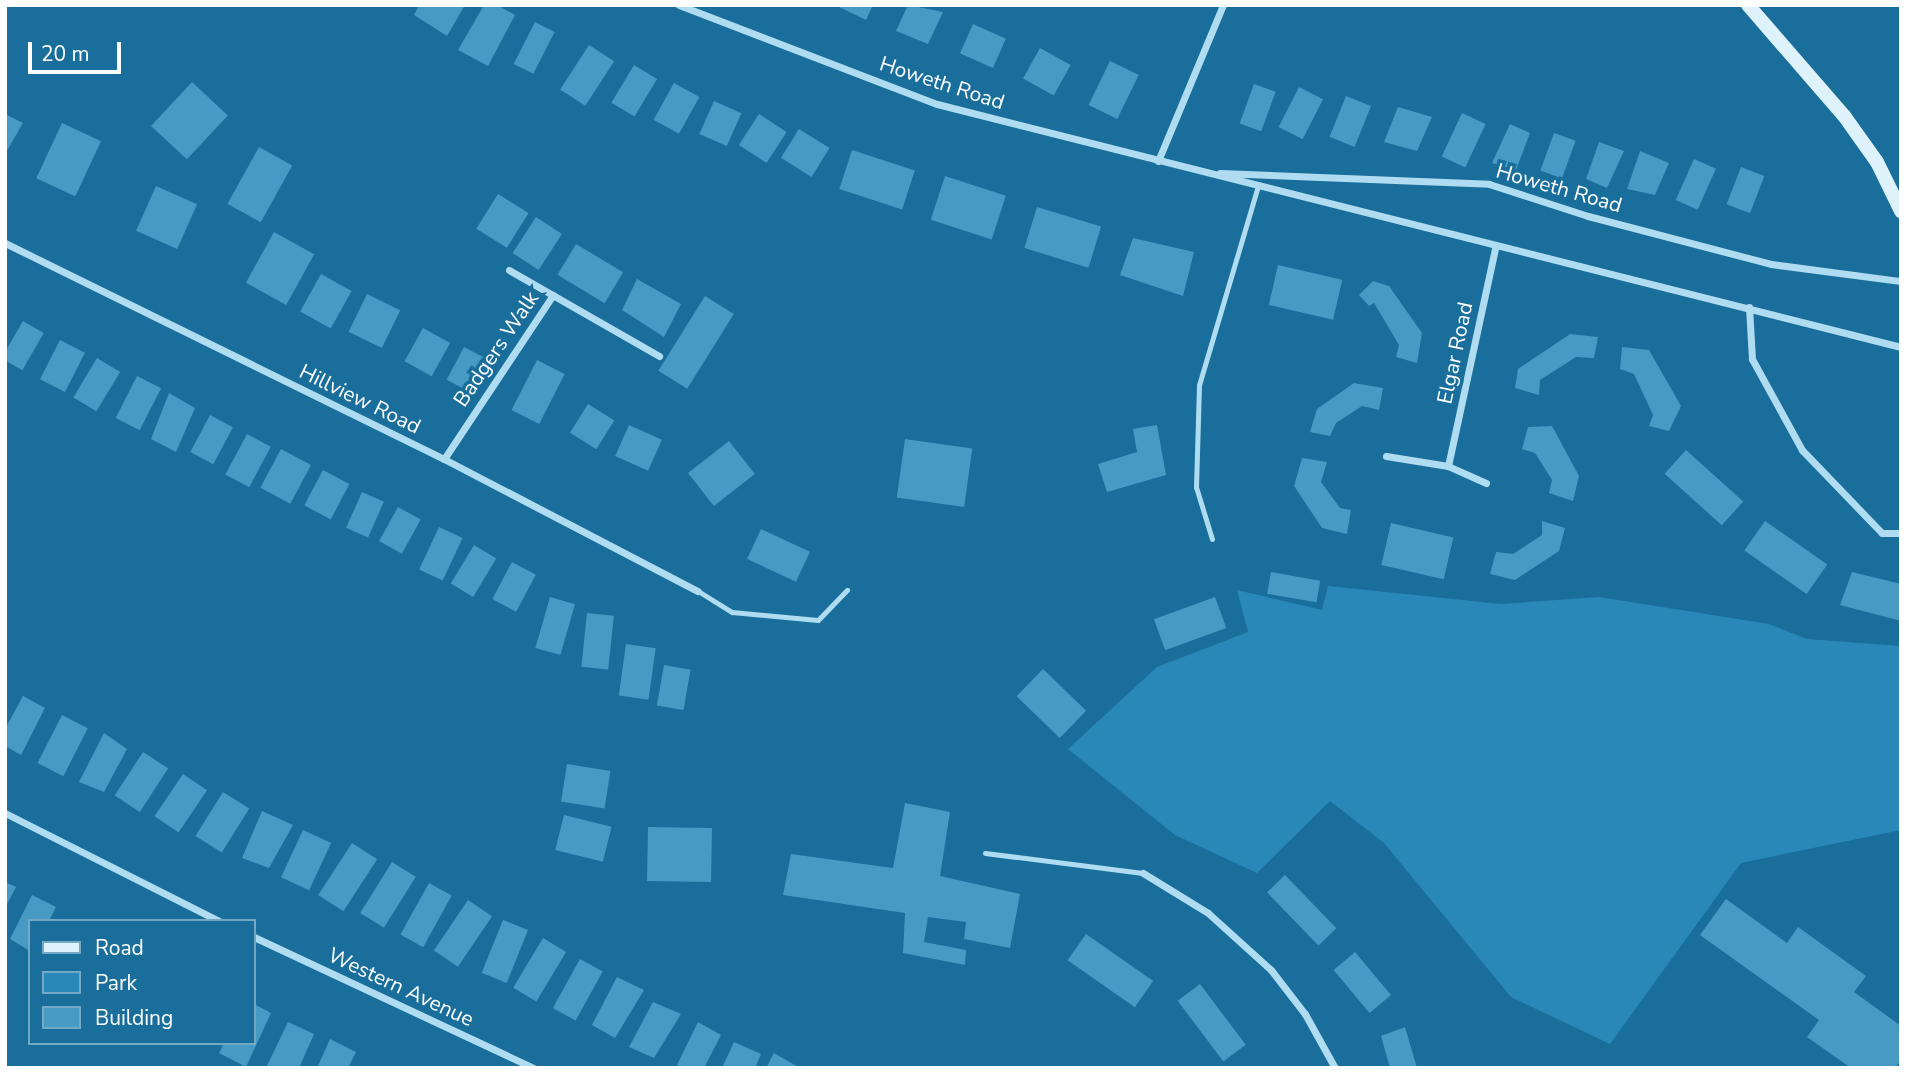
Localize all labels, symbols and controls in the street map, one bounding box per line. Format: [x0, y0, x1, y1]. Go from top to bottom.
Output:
scale bar [32, 28, 124, 72]
text: 20 m [41, 40, 90, 68]
street label: Howeth Road [876, 51, 1008, 115]
street label: Howeth Road [1493, 158, 1625, 218]
street label: Badgers Walk [448, 287, 544, 411]
street label: Elgar Road [1432, 300, 1478, 406]
street label: Hillview Road [295, 359, 425, 439]
legend [28, 919, 256, 1045]
text: Road [95, 934, 144, 962]
street label: Western Avenue [324, 942, 478, 1032]
text: Park [95, 969, 137, 997]
text: Building [95, 1004, 173, 1032]

